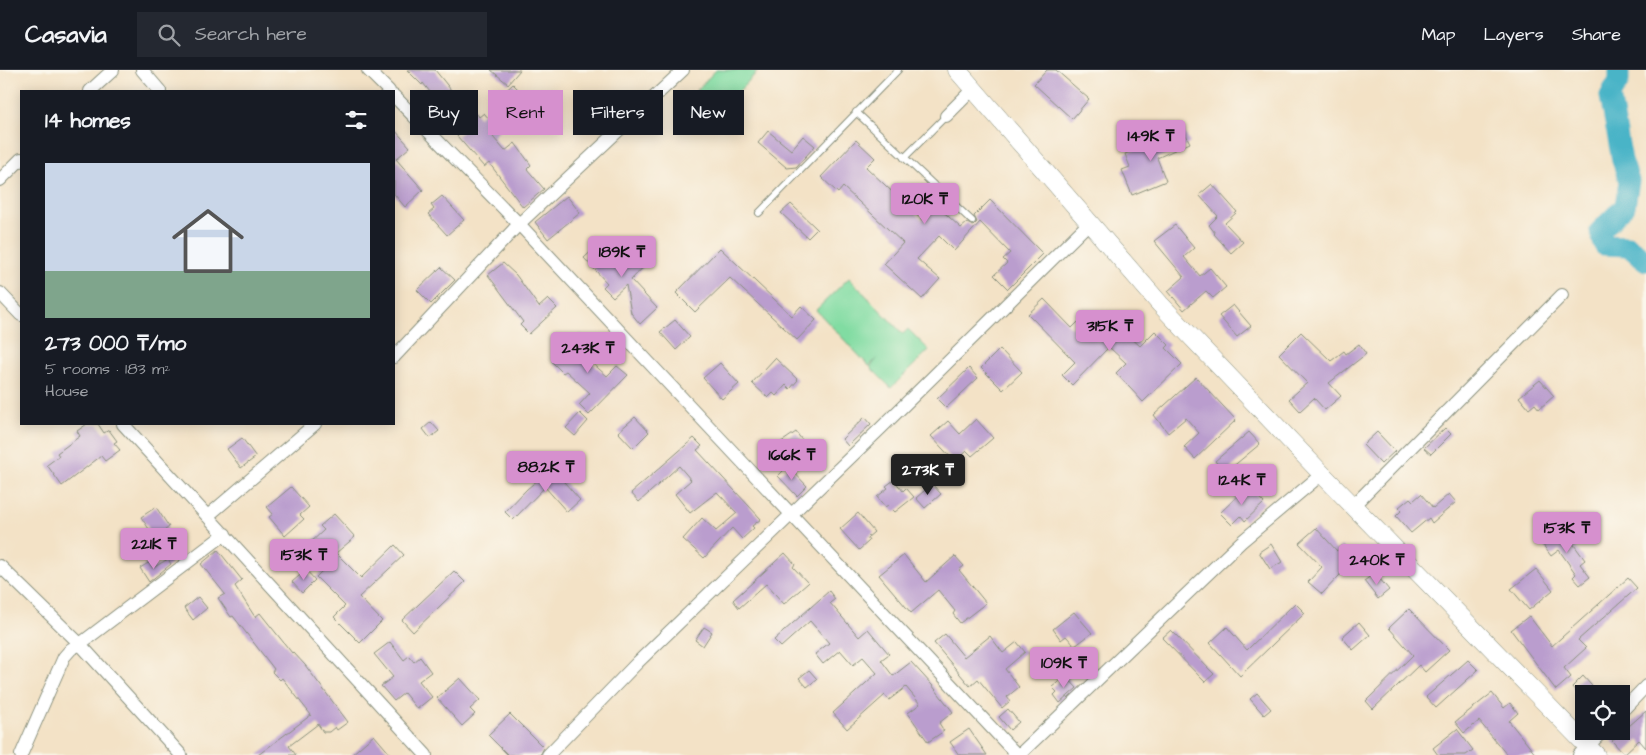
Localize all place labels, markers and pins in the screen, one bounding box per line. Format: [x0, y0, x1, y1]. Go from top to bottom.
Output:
pin: 149K ₸ [1110, 119, 1192, 162]
pin: 120K ₸ [884, 182, 966, 225]
pin: 189K ₸ [581, 236, 663, 278]
pin: 315K ₸ [1069, 310, 1151, 352]
pin: 243K ₸ [547, 332, 629, 374]
pin: 166K ₸ [751, 438, 833, 481]
pin: 88.2K ₸ [500, 450, 592, 493]
pin: 273K ₸ [887, 454, 969, 496]
pin: 124K ₸ [1201, 464, 1283, 506]
pin: 153K ₸ [1526, 512, 1608, 554]
pin: 221K ₸ [113, 528, 195, 570]
pin: 153K ₸ [263, 538, 345, 581]
pin: 240K ₸ [1336, 544, 1418, 586]
pin: 109K ₸ [1023, 646, 1105, 689]

